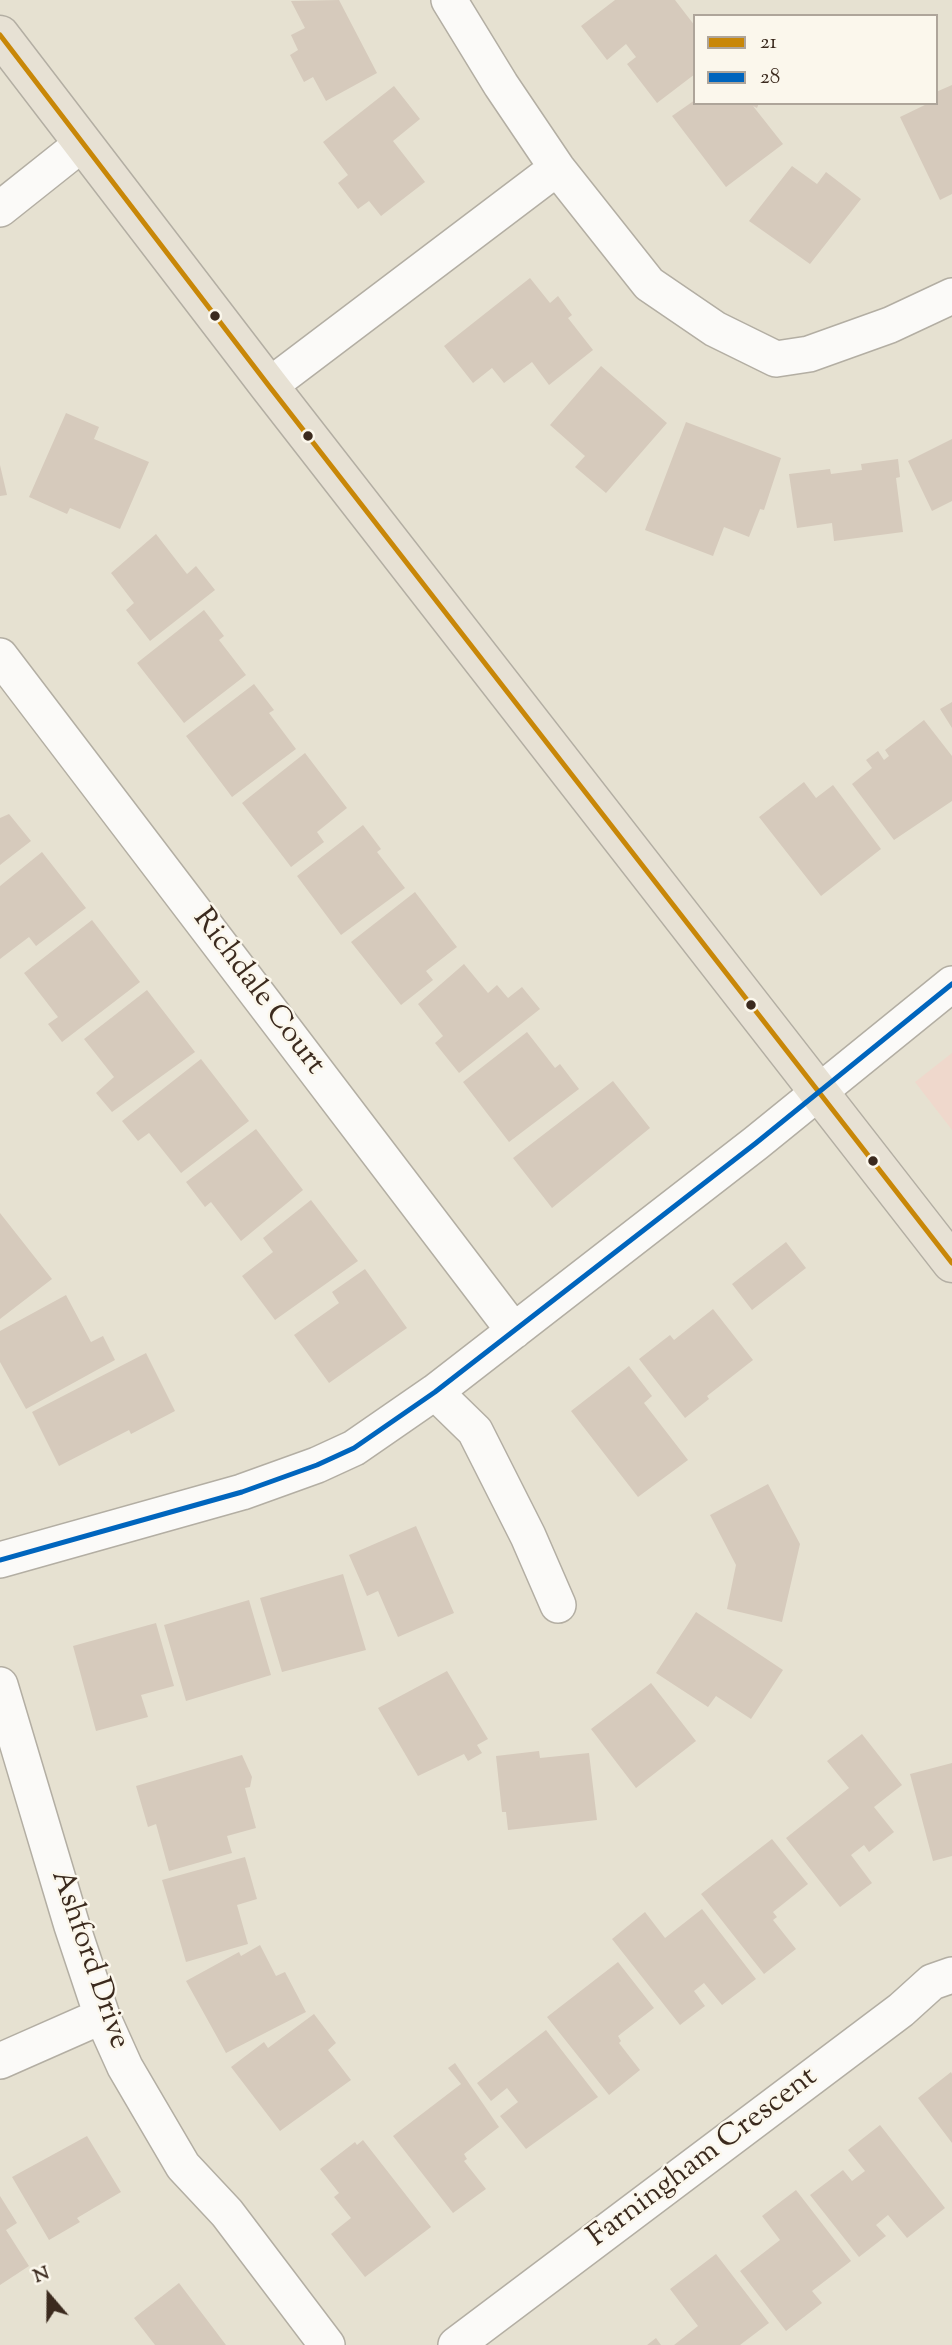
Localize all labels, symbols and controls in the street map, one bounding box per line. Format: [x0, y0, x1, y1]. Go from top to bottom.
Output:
legend [693, 14, 938, 105]
text: 21 [760, 28, 777, 58]
text: 28 [760, 63, 780, 93]
unlabelled marker [208, 309, 222, 323]
unlabelled marker [301, 429, 315, 443]
street label: Richdale Court [183, 903, 331, 1083]
unlabelled marker [744, 998, 758, 1012]
unlabelled marker [866, 1154, 880, 1168]
street label: Ashford Drive [41, 1866, 135, 2054]
street label: Farningham Crescent [582, 2061, 826, 2257]
north arrow [14, 2261, 84, 2331]
text: N [30, 2261, 53, 2291]

